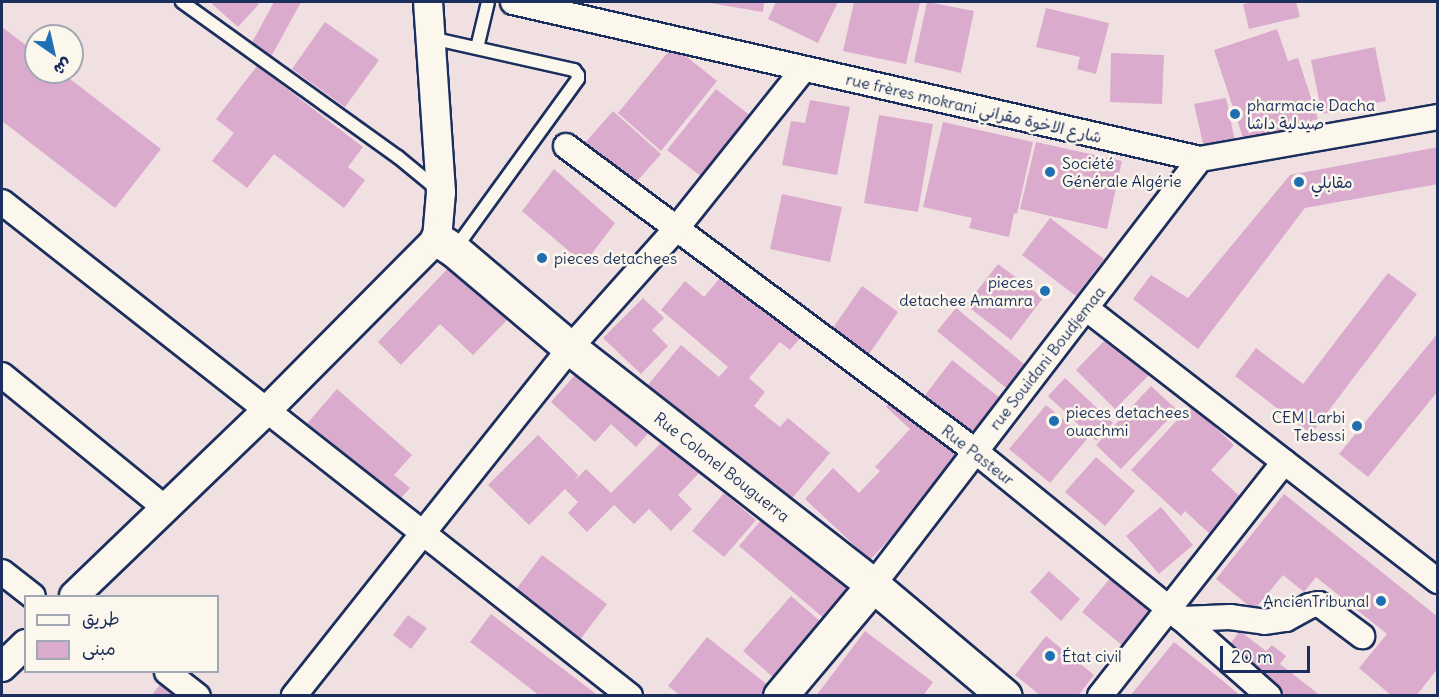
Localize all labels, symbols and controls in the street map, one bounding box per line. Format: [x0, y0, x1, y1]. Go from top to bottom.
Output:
north arrow [24, 24, 84, 84]
text: ش [50, 54, 76, 80]
street label: rue frères mokrani شارع الاخوة مقراني [844, 69, 1104, 147]
place label: pharmacie Dacha صيدلية داشا [1247, 95, 1375, 133]
marker: pharmacie Dacha صيدلية داشا [1228, 107, 1242, 121]
place label: Société Générale Algérie [1062, 153, 1182, 191]
marker: Société Générale Algérie [1043, 165, 1057, 179]
place label: مقابلي [1311, 172, 1353, 192]
marker: مقابلي [1292, 175, 1306, 189]
place label: pieces detachees [554, 248, 677, 268]
marker: pieces detachees [535, 251, 549, 265]
place label: pieces detachee Amamra [899, 272, 1033, 310]
street label: rue Souidani Boudjemaa [985, 282, 1109, 434]
marker: pieces detachee Amamra [1038, 284, 1052, 298]
place label: pieces detachees ouachmi [1066, 402, 1189, 440]
place label: CEM Larbi Tebessi [1272, 407, 1345, 445]
street label: Rue Colonel Bouguerra [650, 408, 794, 526]
marker: pieces detachees ouachmi [1047, 414, 1061, 428]
marker: CEM Larbi Tebessi [1350, 419, 1364, 433]
street label: Rue Pasteur [938, 421, 1018, 489]
place label: AncienTribunal [1263, 591, 1369, 611]
marker: AncienTribunal [1374, 594, 1388, 608]
legend [24, 595, 219, 673]
text: طريق [82, 607, 120, 630]
scale bar [1223, 634, 1313, 672]
text: مبنى [82, 637, 116, 660]
text: 20 m [1231, 645, 1273, 668]
place label: État civil [1062, 646, 1122, 666]
marker: État civil [1043, 649, 1057, 663]

